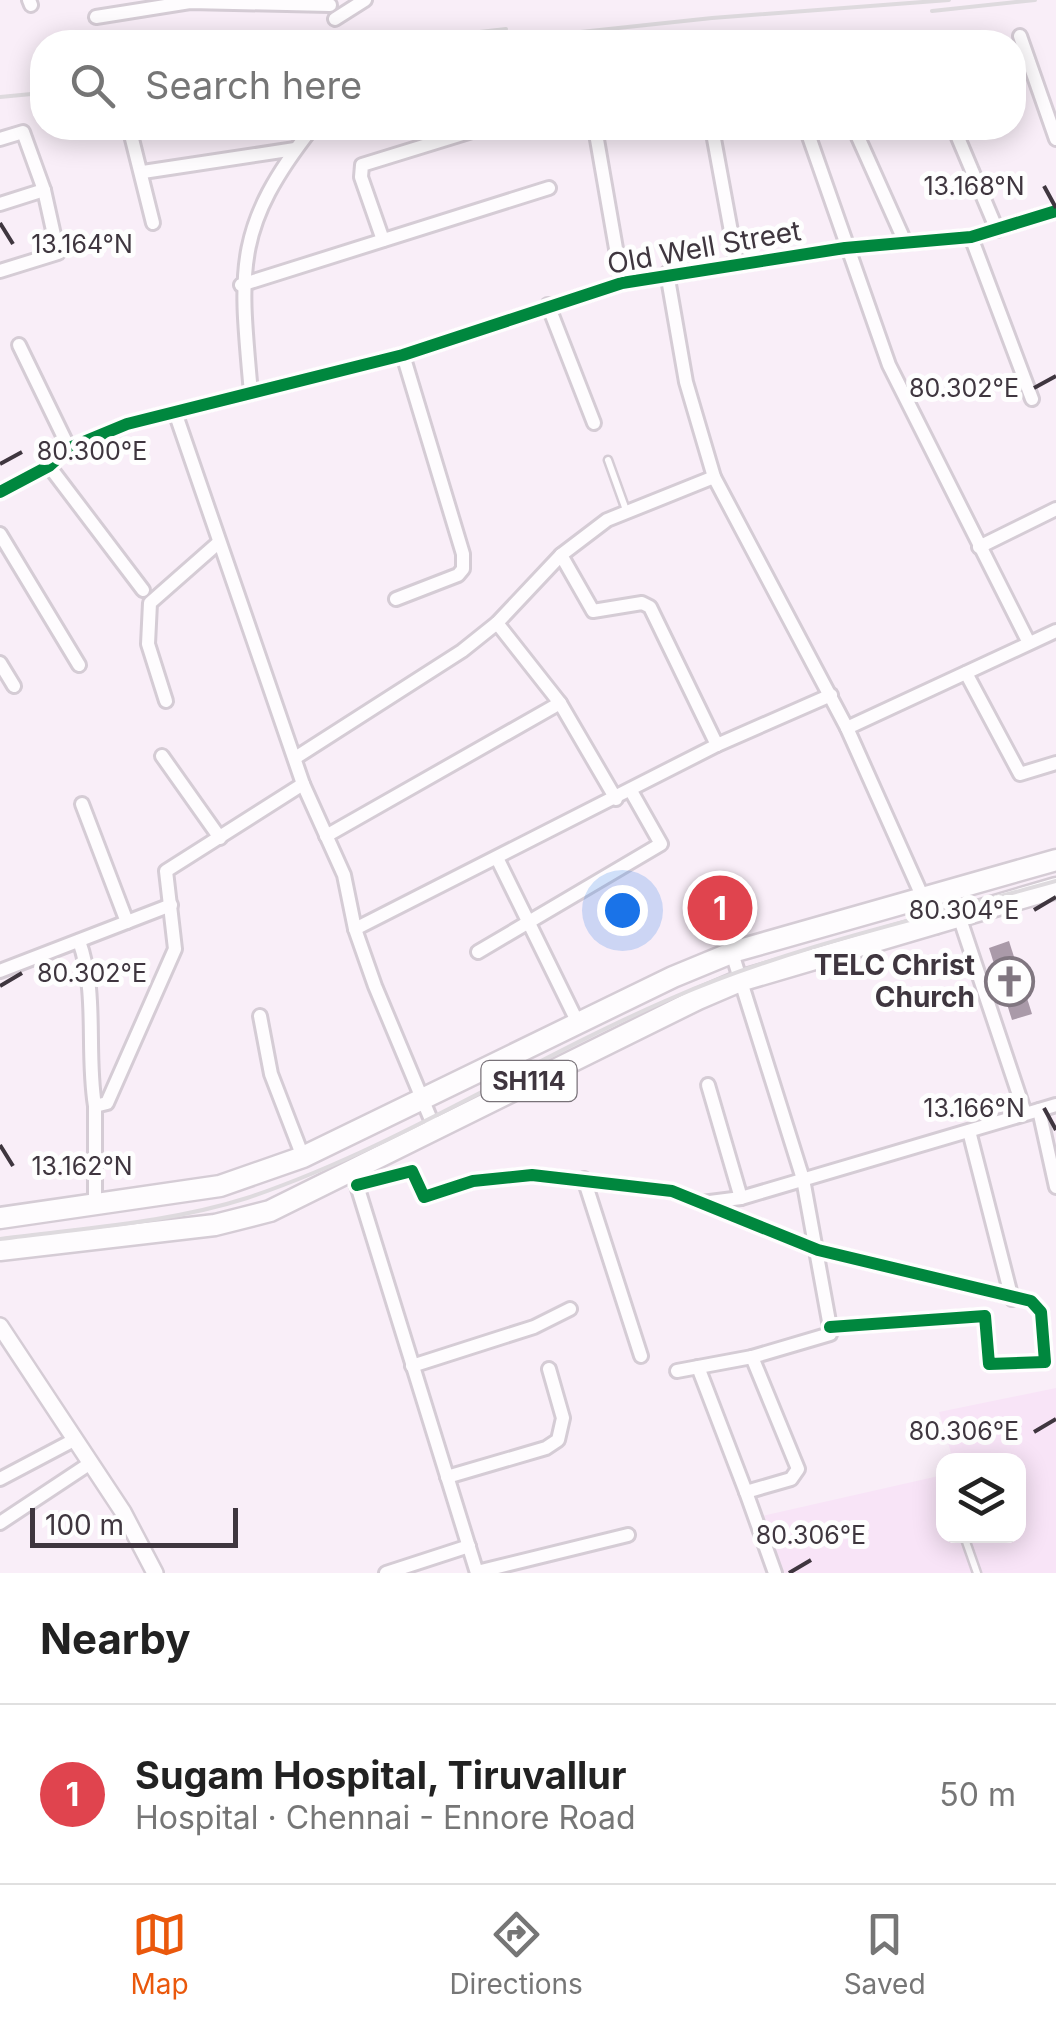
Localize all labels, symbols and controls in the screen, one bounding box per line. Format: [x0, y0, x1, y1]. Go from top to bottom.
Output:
search box [30, 30, 1026, 140]
icon: search [65, 58, 120, 113]
text: Search here [145, 62, 362, 108]
text: 13.168°N [923, 171, 1025, 201]
street label: Old Well Street [604, 213, 804, 281]
text: 13.164°N [31, 229, 133, 259]
text: 80.302°E [909, 373, 1019, 403]
text: 80.300°E [37, 436, 147, 466]
pin: 1 [688, 870, 752, 946]
your location [597, 885, 648, 936]
text: 80.304°E [909, 895, 1019, 925]
place label: TELC Christ Church [814, 948, 975, 1014]
church icon: TELC Christ Church [984, 955, 1036, 1007]
text: 80.302°E [37, 958, 147, 988]
road number: SH114 [482, 1061, 576, 1101]
text: 13.166°N [923, 1093, 1025, 1123]
text: 13.162°N [31, 1151, 133, 1181]
text: 80.306°E [909, 1416, 1019, 1446]
map controls [936, 1453, 1026, 1543]
button: layers [936, 1453, 1026, 1543]
scale bar [30, 1503, 238, 1548]
text: 100 m [45, 1508, 124, 1542]
text: 80.306°E [756, 1520, 866, 1550]
text: Nearby [40, 1613, 191, 1664]
text: Sugam Hospital, Tiruvallur [135, 1752, 627, 1798]
text: 1 [66, 1775, 79, 1814]
text: 50 m [939, 1775, 1016, 1814]
text: Hospital · Chennai - Ennore Road [135, 1798, 636, 1837]
tab: Map [130, 1907, 189, 2001]
tab: Directions [449, 1907, 583, 2001]
tab: Saved [844, 1907, 926, 2001]

